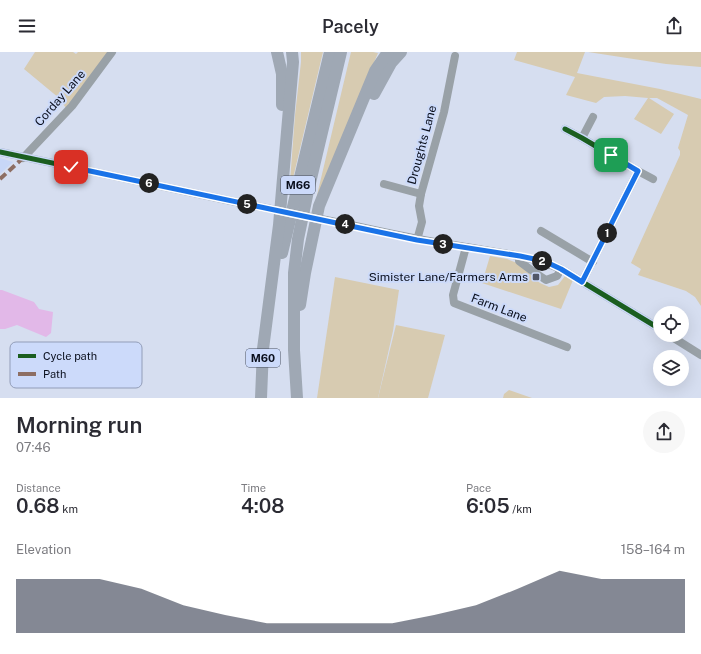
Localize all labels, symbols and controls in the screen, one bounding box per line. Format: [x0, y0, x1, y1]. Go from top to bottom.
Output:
icon: menu [16, 15, 38, 37]
icon: share [663, 15, 685, 37]
text: Pacely [322, 16, 379, 37]
street label: Corday Lane [32, 67, 88, 129]
street label: Droughts Lane [405, 104, 439, 186]
pin [594, 138, 628, 172]
icon: arrive [600, 144, 622, 166]
pin [54, 150, 88, 184]
icon: check [60, 156, 82, 178]
pin: 6 [139, 173, 159, 193]
road number: M66 [281, 176, 315, 194]
text: 6 [145, 177, 153, 189]
pin: 5 [237, 194, 257, 214]
text: 5 [243, 198, 251, 210]
pin: 4 [335, 214, 355, 234]
text: 4 [341, 218, 349, 230]
pin: 1 [597, 223, 617, 243]
text: 1 [605, 227, 609, 239]
pin: 3 [433, 234, 453, 254]
text: 3 [439, 238, 447, 250]
pin: 2 [532, 251, 552, 271]
text: 2 [539, 255, 546, 267]
place label: Simister Lane/Farmers Arms [369, 270, 528, 284]
marker: Simister Lane/Farmers Arms [531, 272, 541, 282]
street label: Farm Lane [469, 291, 529, 325]
map controls [653, 306, 689, 386]
button: locate [653, 306, 689, 342]
legend [10, 342, 142, 388]
road number: M60 [246, 349, 280, 367]
text: Cycle path [43, 350, 97, 362]
button: layers [653, 350, 689, 386]
text: Path [43, 368, 66, 380]
button: share [643, 411, 685, 453]
text: Morning run [16, 412, 142, 438]
text: 07:46 [16, 440, 51, 455]
text: Distance [16, 482, 61, 494]
text: Time [241, 482, 266, 494]
text: Pace [466, 482, 491, 494]
text: 0.68 [16, 494, 60, 518]
text: 4:08 [241, 494, 285, 518]
text: 6:05 [466, 494, 510, 518]
text: km [60, 503, 78, 515]
text: /km [510, 503, 532, 515]
text: Elevation [16, 542, 71, 557]
text: 158–164 m [621, 542, 685, 557]

